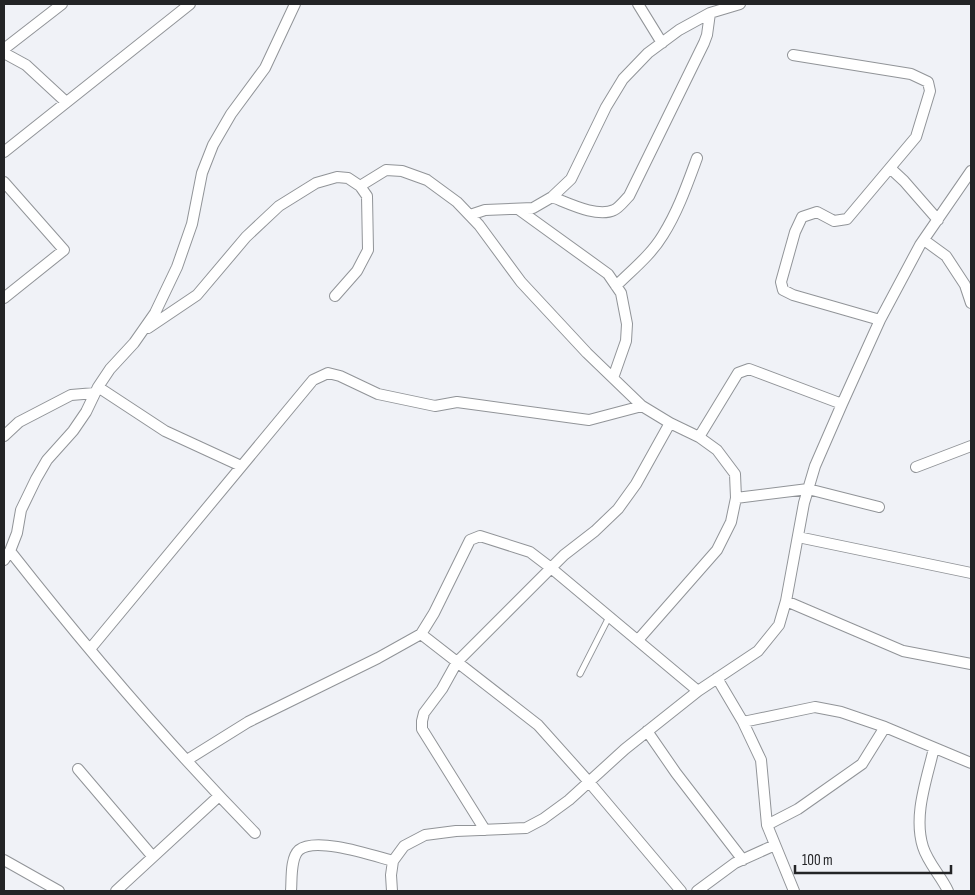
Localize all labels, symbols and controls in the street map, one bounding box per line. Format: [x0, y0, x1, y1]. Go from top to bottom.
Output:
scale bar [795, 842, 951, 874]
text: 100 m [802, 851, 833, 870]

